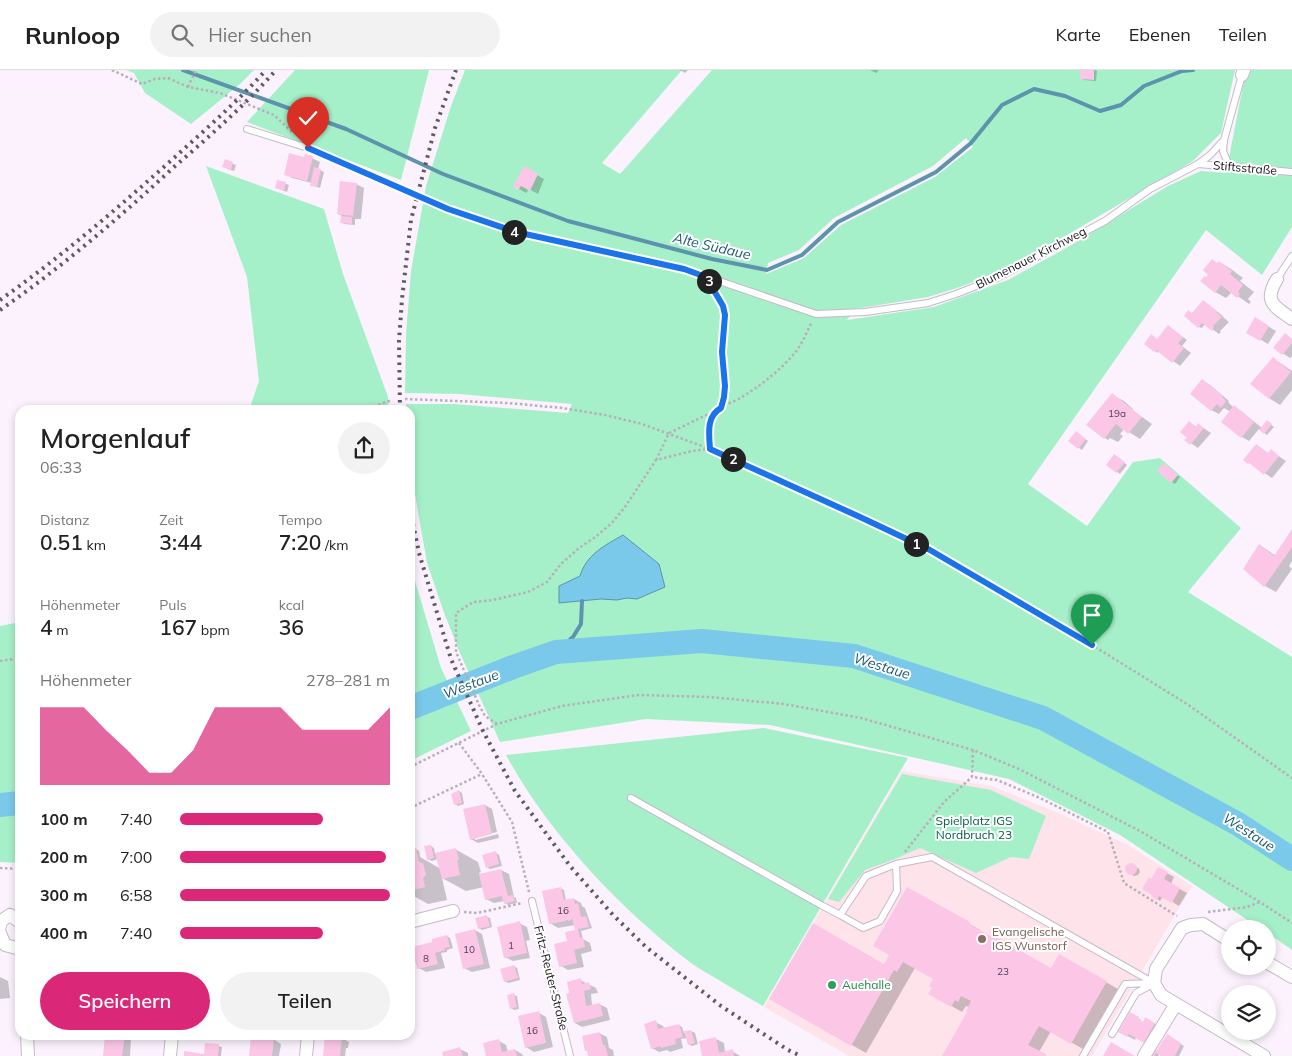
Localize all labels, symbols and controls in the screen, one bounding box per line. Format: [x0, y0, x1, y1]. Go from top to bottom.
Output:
search box [150, 12, 500, 57]
text: Runloop [25, 20, 120, 50]
icon: search [168, 21, 196, 49]
text: Hier suchen [208, 23, 312, 47]
text: Karte [1055, 23, 1101, 46]
text: Ebenen [1129, 23, 1191, 46]
text: Teilen [1219, 23, 1267, 46]
pin [287, 97, 329, 148]
icon: check [294, 104, 322, 132]
street label: Stiftsstraße [1212, 157, 1278, 178]
pin: 4 [502, 220, 526, 244]
text: 4 [510, 223, 519, 241]
street label: Blumenauer Kirchweg [973, 223, 1089, 292]
water label: Alte Südaue [670, 228, 753, 264]
pin: 3 [696, 268, 722, 294]
text: 3 [705, 272, 714, 290]
house number: 19a [1108, 407, 1126, 420]
text: Morgenlauf [40, 420, 190, 455]
button: share [338, 422, 390, 474]
pin: 2 [720, 446, 746, 472]
text: 2 [729, 450, 738, 468]
text: 06:33 [40, 457, 82, 477]
text: Distanz [40, 511, 89, 529]
text: Zeit [159, 511, 183, 529]
text: Tempo [279, 511, 322, 529]
text: 0.51 [40, 529, 83, 555]
text: 3:44 [159, 529, 202, 555]
text: 7:20 [279, 529, 321, 555]
pin: 1 [904, 532, 928, 556]
text: 1 [912, 535, 921, 553]
text: km [83, 536, 106, 554]
text: /km [321, 536, 349, 554]
pin [1071, 594, 1113, 645]
text: Höhenmeter [40, 596, 120, 614]
text: Puls [159, 596, 187, 614]
text: kcal [279, 596, 304, 614]
icon: arrive [1078, 601, 1106, 629]
text: 4 [40, 614, 53, 640]
text: 167 [159, 614, 197, 640]
text: 36 [279, 614, 304, 640]
text: m [53, 621, 69, 639]
text: bpm [197, 621, 230, 639]
water label: Westaue [852, 649, 913, 683]
water label: Westaue [441, 665, 502, 703]
text: Höhenmeter [40, 670, 132, 690]
text: 278–281 m [306, 670, 390, 690]
text: 100 m [40, 809, 88, 829]
text: 7:40 [120, 809, 152, 829]
water label: Westaue [1220, 809, 1279, 855]
park label: Spielplatz IGS Nordbruch 23 [935, 813, 1013, 842]
text: 200 m [40, 847, 88, 867]
text: 7:00 [120, 847, 152, 867]
text: 300 m [40, 885, 88, 905]
text: 6:58 [120, 885, 152, 905]
house number: 16 [557, 904, 569, 917]
map controls [1221, 920, 1276, 1040]
button: locate [1221, 920, 1276, 975]
text: 400 m [40, 923, 88, 943]
text: 7:40 [120, 923, 152, 943]
street label: Fritz-Reuter-Straße [531, 924, 572, 1032]
place label: Evangelische IGS Wunstorf [992, 924, 1068, 953]
marker: Evangelische IGS Wunstorf [976, 933, 988, 945]
house number: 1 [508, 939, 514, 952]
house number: 10 [463, 943, 475, 956]
house number: 8 [423, 952, 429, 965]
house number: 23 [997, 965, 1009, 978]
button: Speichern [40, 972, 210, 1030]
button: Teilen [220, 972, 390, 1030]
place label: Auehalle [842, 977, 891, 992]
marker: Auehalle [826, 979, 838, 991]
button: layers [1221, 985, 1276, 1040]
house number: 16 [526, 1024, 538, 1037]

